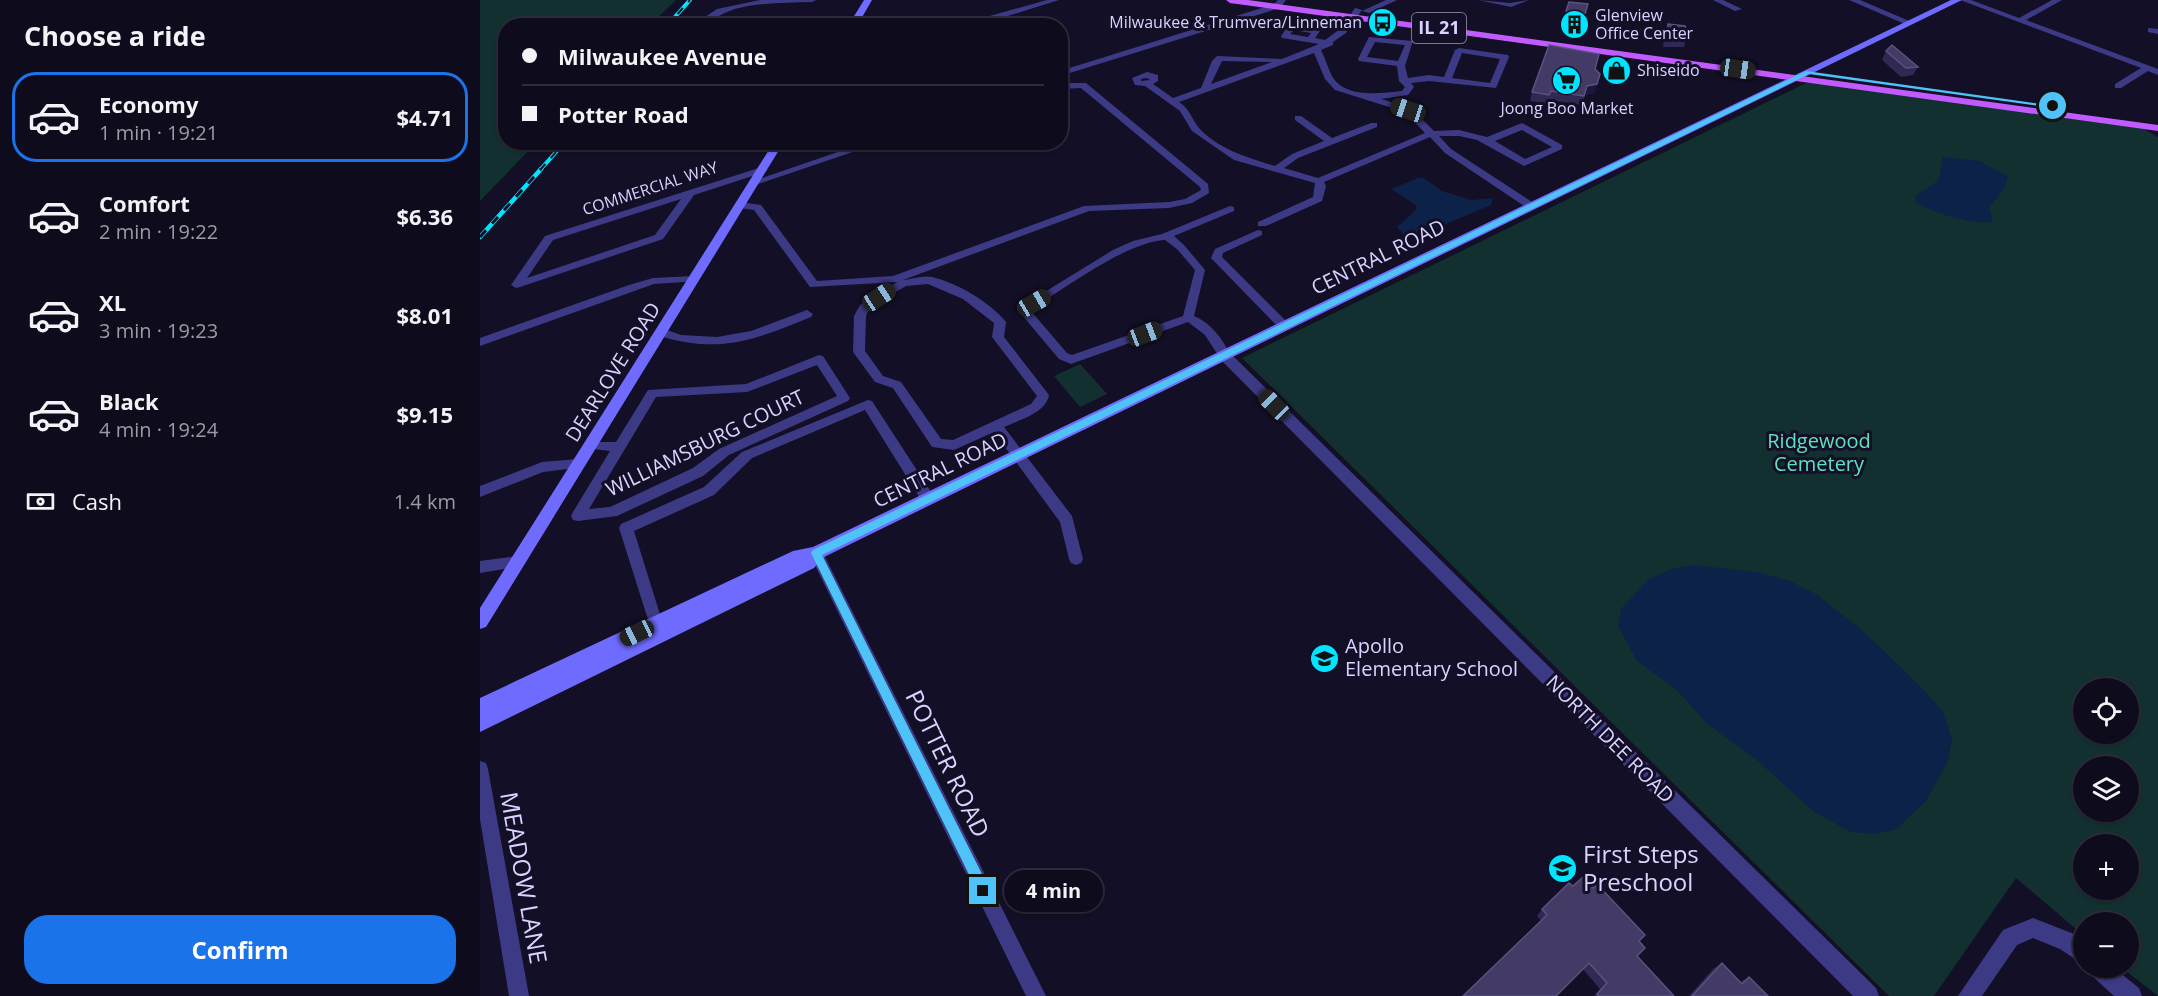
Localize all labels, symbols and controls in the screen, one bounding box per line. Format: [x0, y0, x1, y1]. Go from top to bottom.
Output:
place label: Glenview Office Center [1595, 4, 1694, 44]
bus stop icon: Milwaukee & Trumvera/Linneman [1367, 6, 1399, 38]
building icon: Glenview Office Center [1558, 8, 1590, 40]
place label: Milwaukee & Trumvera/Linneman [1109, 11, 1362, 33]
road number: IL 21 [1412, 13, 1466, 43]
text: Choose a ride [24, 17, 206, 54]
text: Milwaukee Avenue [558, 41, 767, 71]
shop icon: Shiseido [1600, 54, 1632, 86]
car [1719, 58, 1757, 80]
place label: Shiseido [1637, 59, 1700, 81]
supermarket icon: Joong Boo Market [1551, 64, 1583, 96]
text: Economy [99, 89, 198, 119]
icon: car [27, 90, 81, 144]
route start [2039, 92, 2066, 119]
car [1388, 96, 1428, 124]
place label: Joong Boo Market [1499, 97, 1634, 119]
text: Potter Road [558, 99, 689, 129]
text: $4.71 [396, 102, 453, 132]
text: 1 min · 19:21 [99, 119, 218, 146]
street label: COMMERCIAL WAY [580, 156, 721, 220]
text: Comfort [99, 188, 190, 218]
icon: car [27, 189, 81, 243]
text: $6.36 [396, 201, 453, 231]
street label: CENTRAL ROAD [1306, 213, 1449, 301]
text: 2 min · 19:22 [99, 218, 218, 245]
car [859, 280, 899, 314]
car [1014, 286, 1054, 320]
text: XL [99, 287, 126, 317]
icon: car [27, 288, 81, 342]
street label: DEARLOVE ROAD [559, 297, 666, 447]
text: $8.01 [396, 300, 453, 330]
text: 3 min · 19:23 [99, 317, 218, 344]
car [1125, 319, 1165, 349]
street label: WILLIAMSBURG COURT [601, 383, 809, 502]
text: Black [99, 386, 159, 416]
car [1255, 386, 1293, 424]
icon: car [27, 387, 81, 441]
text: $9.15 [396, 399, 453, 429]
text: 4 min · 19:24 [99, 416, 218, 443]
street label: CENTRAL ROAD [868, 426, 1011, 514]
park label: Ridgewood Cemetery [1767, 427, 1871, 477]
icon: cash [24, 485, 57, 518]
text: Cash [72, 486, 122, 516]
text: 1.4 km [394, 488, 456, 515]
car [617, 617, 657, 649]
place label: Apollo Elementary School [1345, 632, 1518, 682]
school or university icon: Apollo Elementary School [1308, 642, 1340, 674]
street label: NORTH DEE ROAD [1540, 669, 1680, 809]
map controls [2073, 678, 2139, 978]
button: locate [2073, 678, 2139, 744]
street label: POTTER ROAD [898, 684, 998, 842]
button: layers [2073, 756, 2139, 822]
street label: MEADOW LANE [493, 789, 556, 966]
button: + [2073, 834, 2139, 900]
place label: First Steps Preschool [1583, 837, 1699, 898]
school or university icon: First Steps Preschool [1546, 853, 1578, 885]
callout: 4 min [1004, 870, 1103, 912]
route end [969, 877, 996, 904]
text: 4 min [1026, 877, 1081, 904]
button: − [2073, 912, 2139, 978]
button: Confirm [24, 915, 456, 984]

